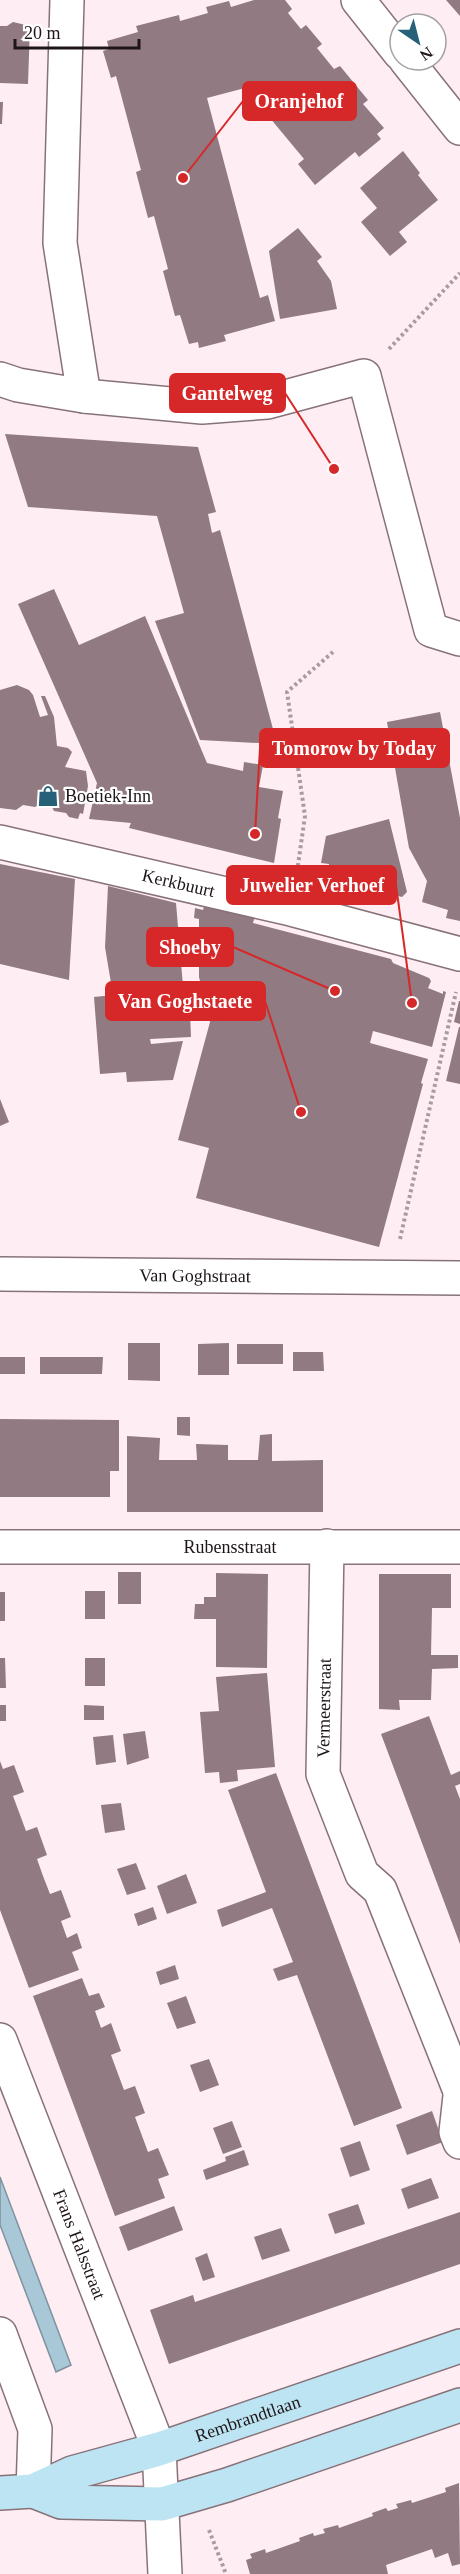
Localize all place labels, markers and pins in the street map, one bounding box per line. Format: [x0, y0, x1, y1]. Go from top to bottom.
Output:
callout: Oranjehof [243, 82, 356, 120]
callout: Gantelweg [170, 374, 285, 412]
callout: Tomorow by Today [260, 729, 449, 767]
shop icon: Boetiek-Inn [36, 784, 60, 808]
place label: Boetiek-Inn [65, 786, 151, 806]
callout: Juwelier Verhoef [227, 866, 396, 904]
callout: Shoeby [147, 928, 233, 966]
callout: Van Goghstaete [106, 982, 265, 1020]

